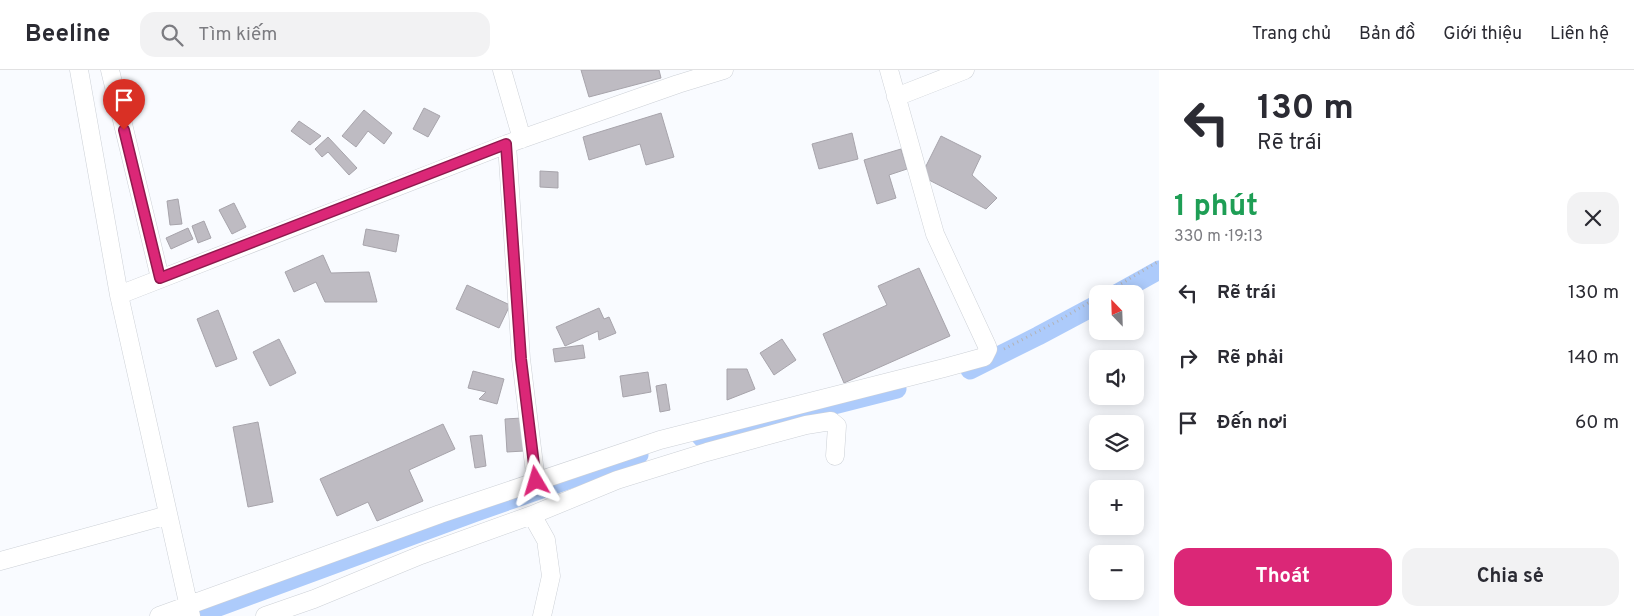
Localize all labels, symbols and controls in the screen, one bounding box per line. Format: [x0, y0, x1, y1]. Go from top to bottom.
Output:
search box [140, 12, 490, 57]
text: Beeline [25, 20, 110, 50]
icon: search [158, 21, 186, 49]
text: Tìm kiếm [198, 23, 277, 47]
text: Trang chủ [1252, 23, 1331, 46]
text: Bản đồ [1359, 23, 1415, 46]
text: Giới thiệu [1443, 23, 1522, 46]
text: Liên hệ [1550, 23, 1609, 46]
pin [103, 79, 145, 130]
icon: arrive [110, 86, 138, 114]
text: 130 m [1257, 87, 1354, 131]
icon: left [1174, 90, 1239, 155]
text: Rẽ trái [1257, 130, 1322, 157]
text: 1 phút [1174, 189, 1258, 226]
button: close [1567, 192, 1619, 244]
text: 330 m · 19:13 [1174, 227, 1263, 247]
icon: left [1174, 279, 1202, 307]
text: Rẽ trái [1217, 281, 1276, 305]
text: 130 m [1568, 281, 1619, 305]
north arrow [1089, 285, 1144, 340]
map controls [1089, 285, 1144, 600]
icon: right [1174, 344, 1202, 372]
text: Rẽ phải [1217, 346, 1284, 370]
text: 140 m [1568, 346, 1619, 370]
button: sound [1089, 350, 1144, 405]
icon: arrive [1174, 409, 1202, 437]
text: Đến nơi [1217, 411, 1287, 435]
text: 60 m [1575, 411, 1619, 435]
button: layers [1089, 415, 1144, 470]
position arrow [509, 454, 561, 506]
button: + [1089, 480, 1144, 535]
button: − [1089, 545, 1144, 600]
button: Thoát [1174, 548, 1392, 606]
button: Chia sẻ [1402, 548, 1619, 606]

